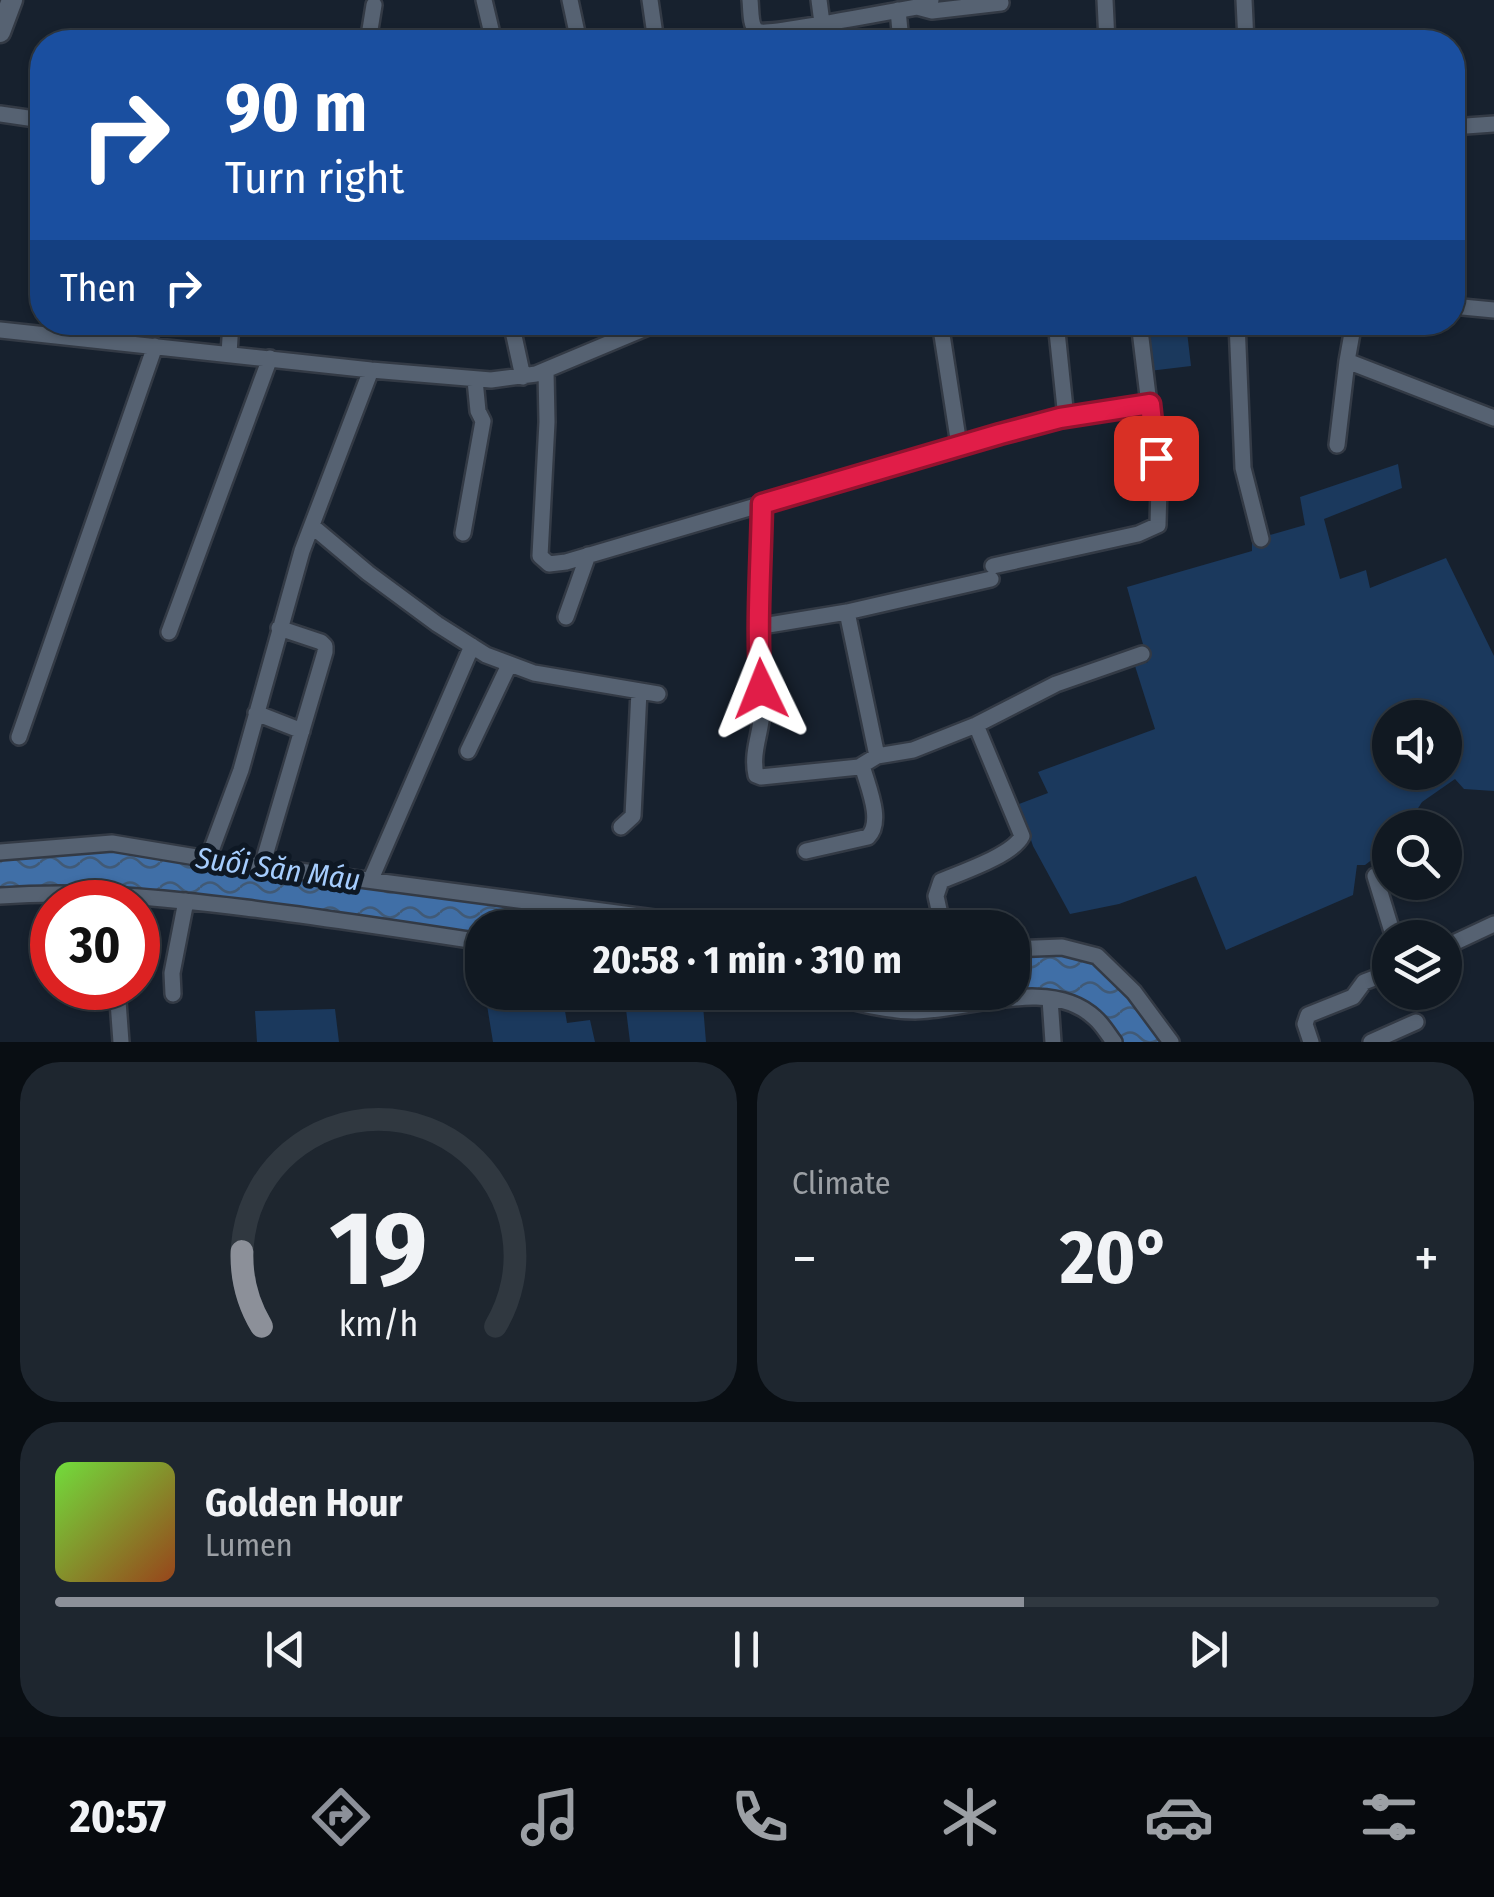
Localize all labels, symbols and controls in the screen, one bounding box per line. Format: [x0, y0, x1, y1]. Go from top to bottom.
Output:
text: 90 m [225, 66, 367, 150]
icon: right [60, 70, 190, 200]
text: Turn right [225, 151, 404, 205]
icon: right [156, 260, 211, 315]
text: Then [60, 265, 136, 311]
pin [1114, 416, 1199, 501]
icon: arrive [1129, 431, 1184, 486]
position arrow [709, 637, 813, 741]
map controls [1372, 700, 1462, 1010]
button: sound [1372, 700, 1462, 790]
button: search [1372, 810, 1462, 900]
water label: Suối Săn Máu [193, 840, 362, 898]
speed limit sign: 30 [30, 880, 160, 1010]
button: layers [1372, 920, 1462, 1010]
text: 20:58 · 1 min · 310 m [593, 937, 902, 983]
text: Climate [792, 1164, 891, 1202]
text: 19 [330, 1187, 427, 1312]
text: 20° [1060, 1213, 1171, 1303]
text: − [792, 1226, 817, 1292]
text: + [1414, 1226, 1439, 1292]
text: km/h [339, 1303, 418, 1345]
text: Golden Hour [205, 1480, 403, 1526]
text: Lumen [205, 1526, 293, 1564]
icon: previous [258, 1622, 313, 1677]
icon: pause [719, 1622, 774, 1677]
icon: next [1181, 1622, 1236, 1677]
icon: directions [306, 1782, 376, 1852]
icon: music [515, 1782, 585, 1852]
icon: phone [725, 1782, 795, 1852]
icon: climate [935, 1782, 1005, 1852]
icon: car [1144, 1782, 1214, 1852]
icon: filters [1354, 1782, 1424, 1852]
text: 20:57 [70, 1790, 166, 1844]

